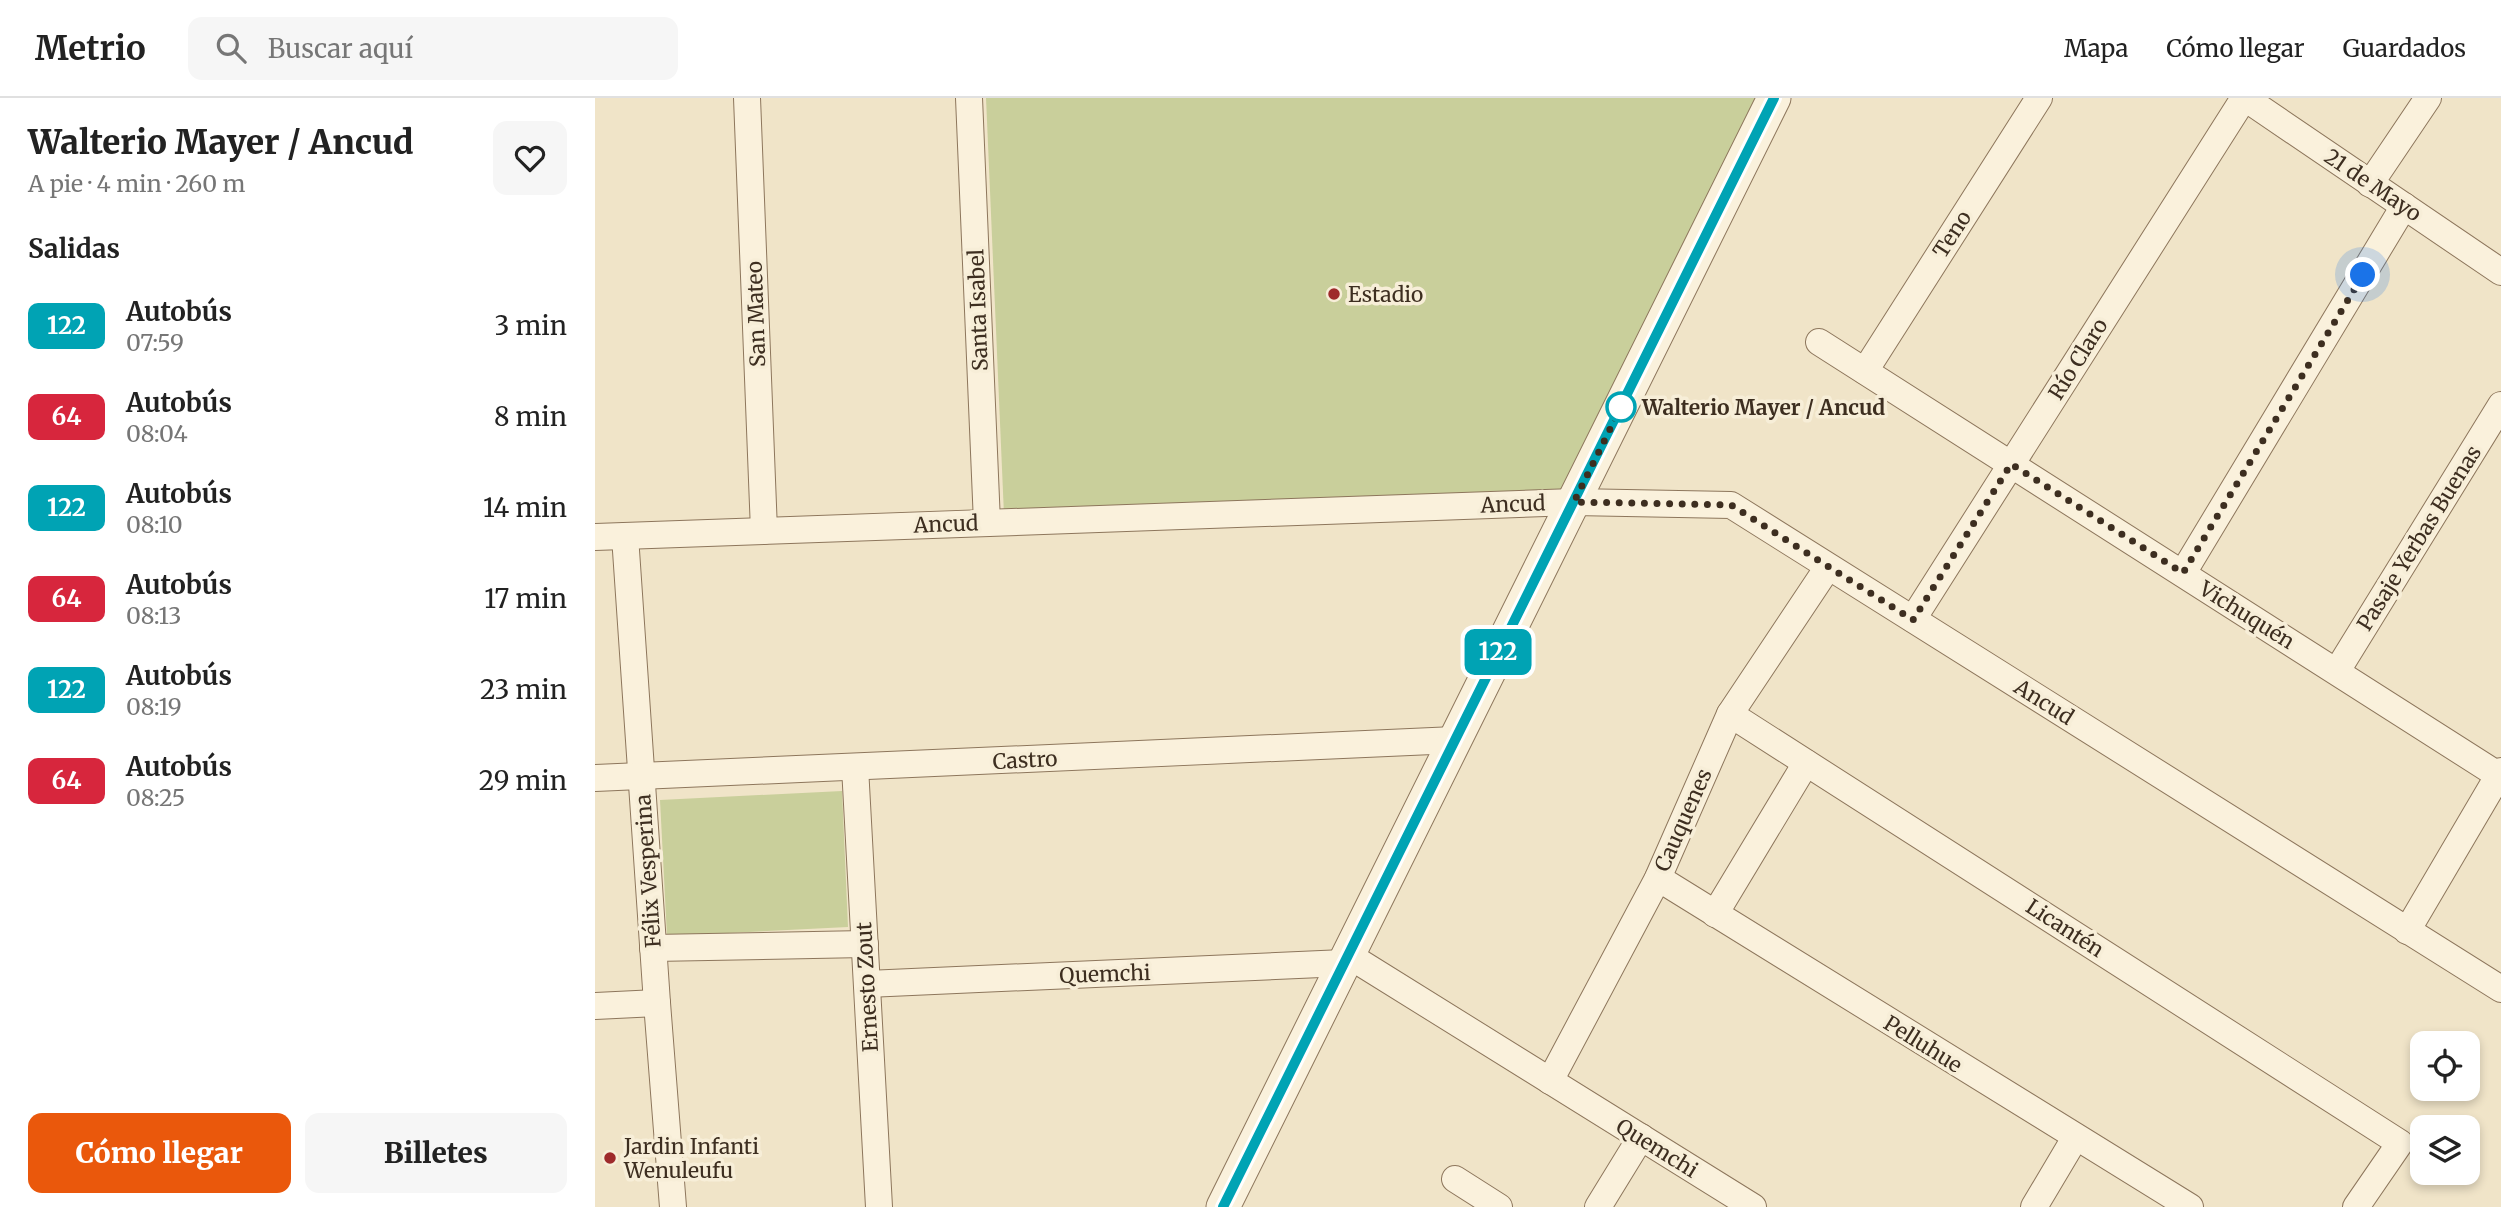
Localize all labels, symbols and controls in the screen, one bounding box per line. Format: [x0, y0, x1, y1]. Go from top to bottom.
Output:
search box [188, 17, 678, 80]
text: Metrio [35, 28, 146, 69]
icon: search [212, 29, 250, 67]
text: Buscar aquí [268, 32, 413, 65]
text: Mapa [2064, 33, 2128, 64]
text: Cómo llegar [2166, 33, 2305, 64]
text: Guardados [2343, 33, 2466, 64]
button: heart [493, 121, 567, 195]
text: Walterio Mayer / Ancud [28, 122, 414, 163]
street label: 21 de Mayo [2319, 143, 2427, 227]
text: A pie · 4 min · 260 m [28, 169, 245, 198]
street label: Teno [1927, 205, 1977, 263]
text: Salidas [28, 232, 120, 265]
street label: Santa Isabel [962, 248, 994, 372]
your location [2345, 257, 2380, 292]
street label: San Mateo [741, 260, 771, 368]
place label: Estadio [1348, 281, 1423, 308]
marker: Estadio [1326, 286, 1342, 302]
text: Autobús [126, 295, 232, 328]
text: 3 min [495, 309, 567, 342]
text: 122 [47, 310, 86, 341]
street label: Río Claro [2042, 313, 2114, 405]
text: 07:59 [126, 328, 184, 357]
text: Autobús [126, 386, 232, 419]
marker: Walterio Mayer / Ancud [1606, 392, 1636, 422]
place label: Walterio Mayer / Ancud [1641, 394, 1885, 421]
text: 8 min [494, 400, 567, 433]
text: 64 [52, 401, 82, 432]
text: 08:04 [126, 419, 188, 448]
street label: Pasaje Yerbas Buenas [2351, 440, 2487, 636]
text: Autobús [126, 477, 232, 510]
street label: Ancud [1479, 489, 1546, 519]
text: 14 min [483, 491, 567, 524]
text: 122 [47, 492, 86, 523]
street label: Ancud [912, 509, 979, 539]
text: 08:10 [126, 510, 183, 539]
text: Autobús [126, 568, 232, 601]
street label: Vichuquén [2193, 575, 2300, 655]
text: 17 min [484, 582, 567, 615]
text: 64 [52, 583, 82, 614]
text: 08:13 [126, 601, 181, 630]
line badge: 122 [1458, 629, 1538, 675]
text: 122 [1479, 636, 1517, 667]
text: Autobús [126, 659, 232, 692]
text: 23 min [480, 673, 567, 706]
street label: Ancud [2008, 673, 2079, 731]
text: 122 [47, 674, 86, 705]
text: 08:19 [126, 692, 182, 721]
street label: Castro [992, 745, 1058, 775]
text: Autobús [126, 750, 232, 783]
text: 29 min [479, 764, 567, 797]
street label: Cauquenes [1648, 764, 1718, 876]
text: 64 [52, 765, 82, 796]
text: 08:25 [126, 783, 185, 812]
street label: Félix Vesperina [629, 793, 667, 949]
street label: Licantén [2021, 893, 2109, 963]
street label: Ernesto Zout [850, 921, 884, 1053]
street label: Quemchi [1059, 959, 1151, 989]
street label: Pelluhue [1879, 1009, 1967, 1079]
map controls [2410, 1031, 2480, 1185]
button: locate [2410, 1031, 2480, 1101]
street label: Quemchi [1611, 1112, 1703, 1184]
button: Cómo llegar [28, 1113, 291, 1193]
button: Billetes [305, 1113, 567, 1193]
button: layers [2410, 1115, 2480, 1185]
place label: Jardin Infanti Wenuleufu [623, 1133, 759, 1184]
marker: Jardin Infanti Wenuleufu [602, 1150, 618, 1166]

